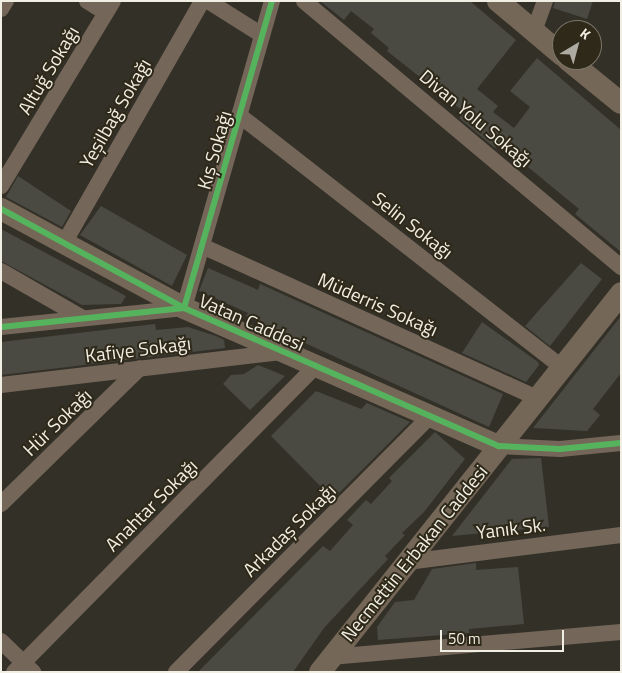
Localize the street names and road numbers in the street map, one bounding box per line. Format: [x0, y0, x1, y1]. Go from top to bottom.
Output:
street label: Altuğ Sokağı [13, 22, 83, 118]
street label: Yeşilbağ Sokağı [75, 54, 155, 172]
street label: Divan Yolu Sokağı [415, 64, 537, 172]
street label: Kış Sokağı [192, 108, 236, 192]
street label: Selin Sokağı [368, 187, 458, 263]
street label: Müderris Sokağı [315, 267, 441, 341]
street label: Vatan Caddesi [196, 289, 308, 355]
street label: Kafiye Sokağı [84, 331, 192, 367]
street label: Hür Sokağı [18, 384, 96, 460]
street label: Anahtar Sokağı [100, 454, 202, 556]
street label: Necmettin Erbakan Caddesi [336, 460, 492, 646]
street label: Arkadaş Sokağı [238, 479, 340, 581]
street label: Yanık Sk. [475, 512, 547, 544]

